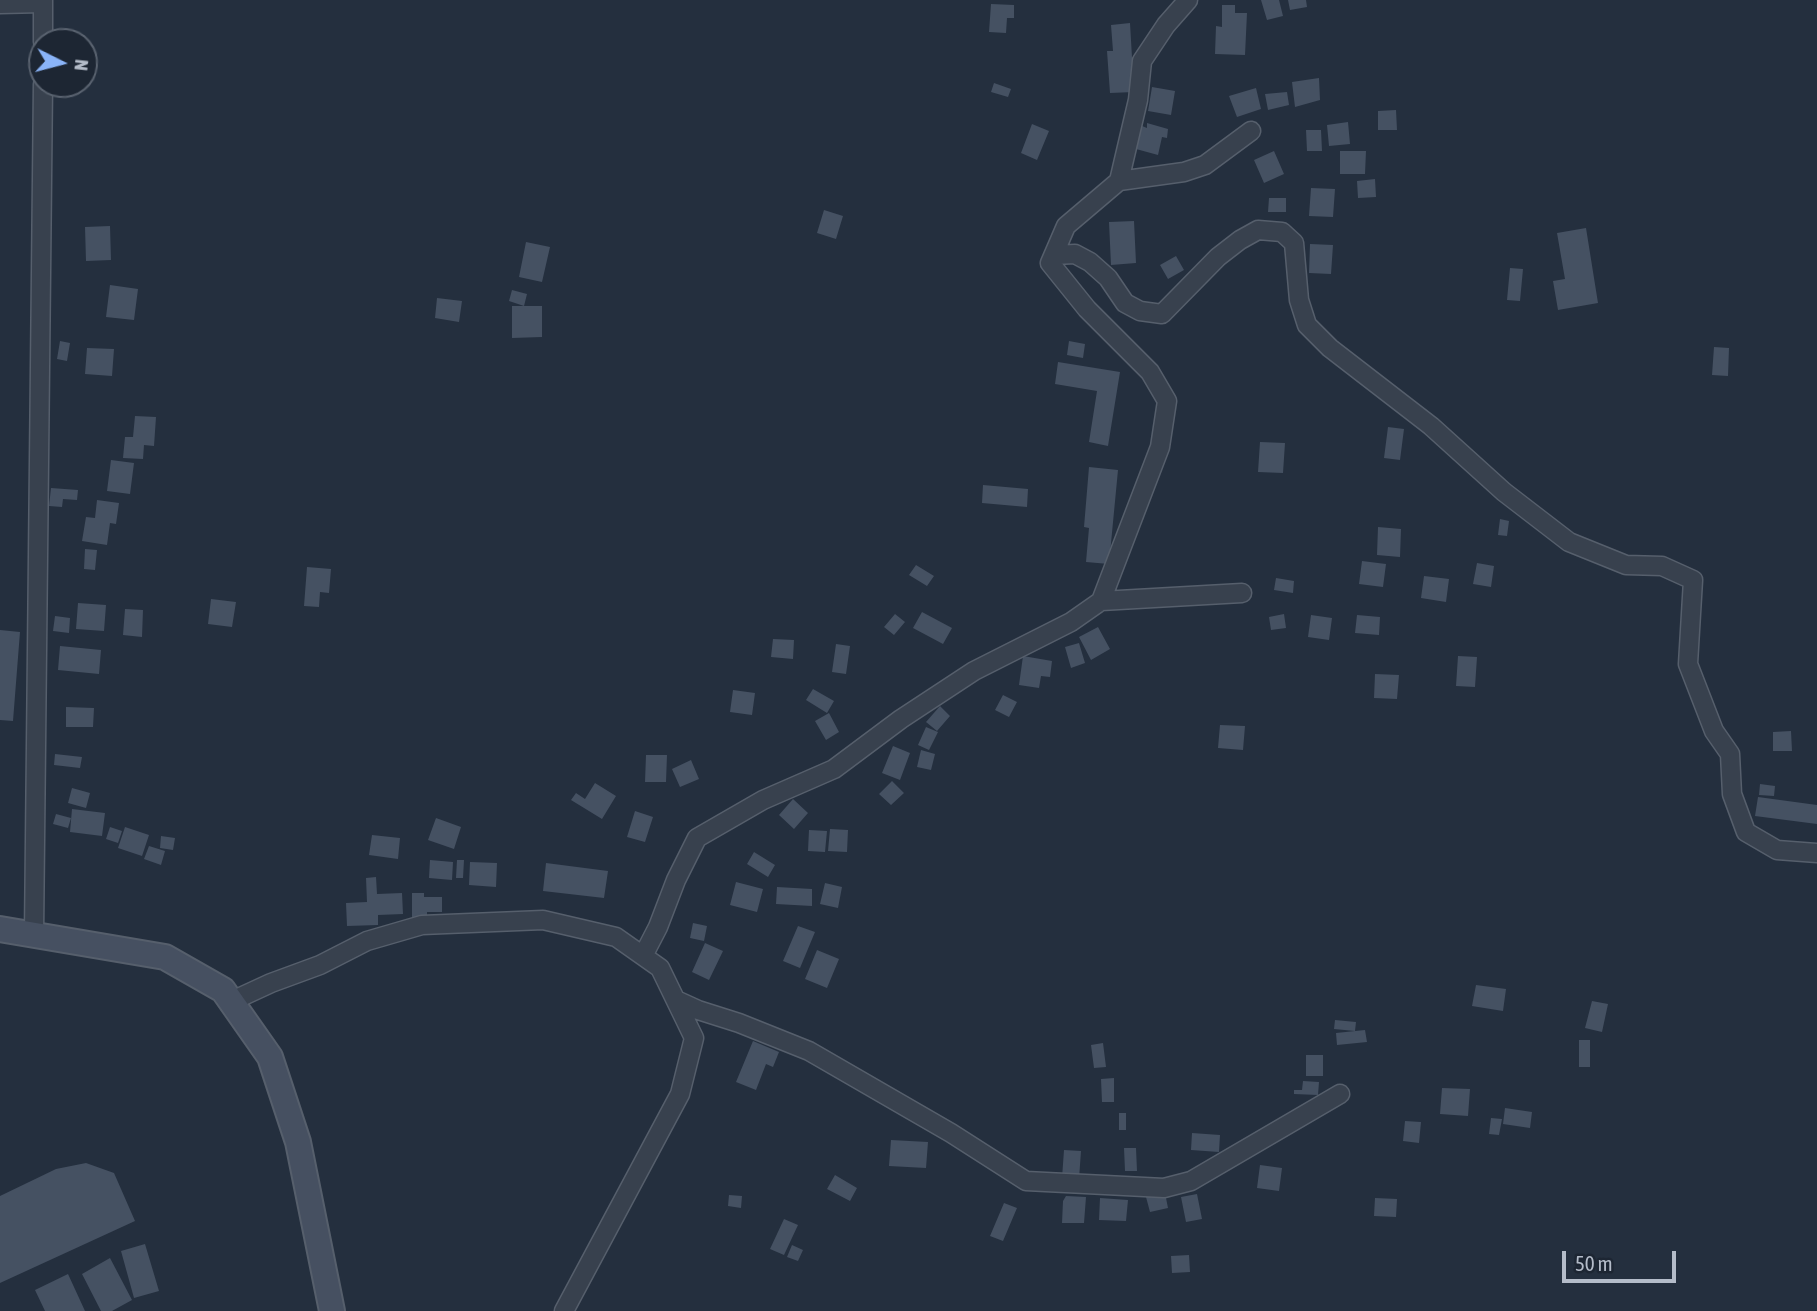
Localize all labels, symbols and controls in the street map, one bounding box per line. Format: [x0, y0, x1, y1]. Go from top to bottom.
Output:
north arrow [28, 28, 98, 98]
text: N [70, 58, 93, 72]
scale bar [1565, 1238, 1679, 1282]
text: 50 m [1575, 1251, 1613, 1275]

